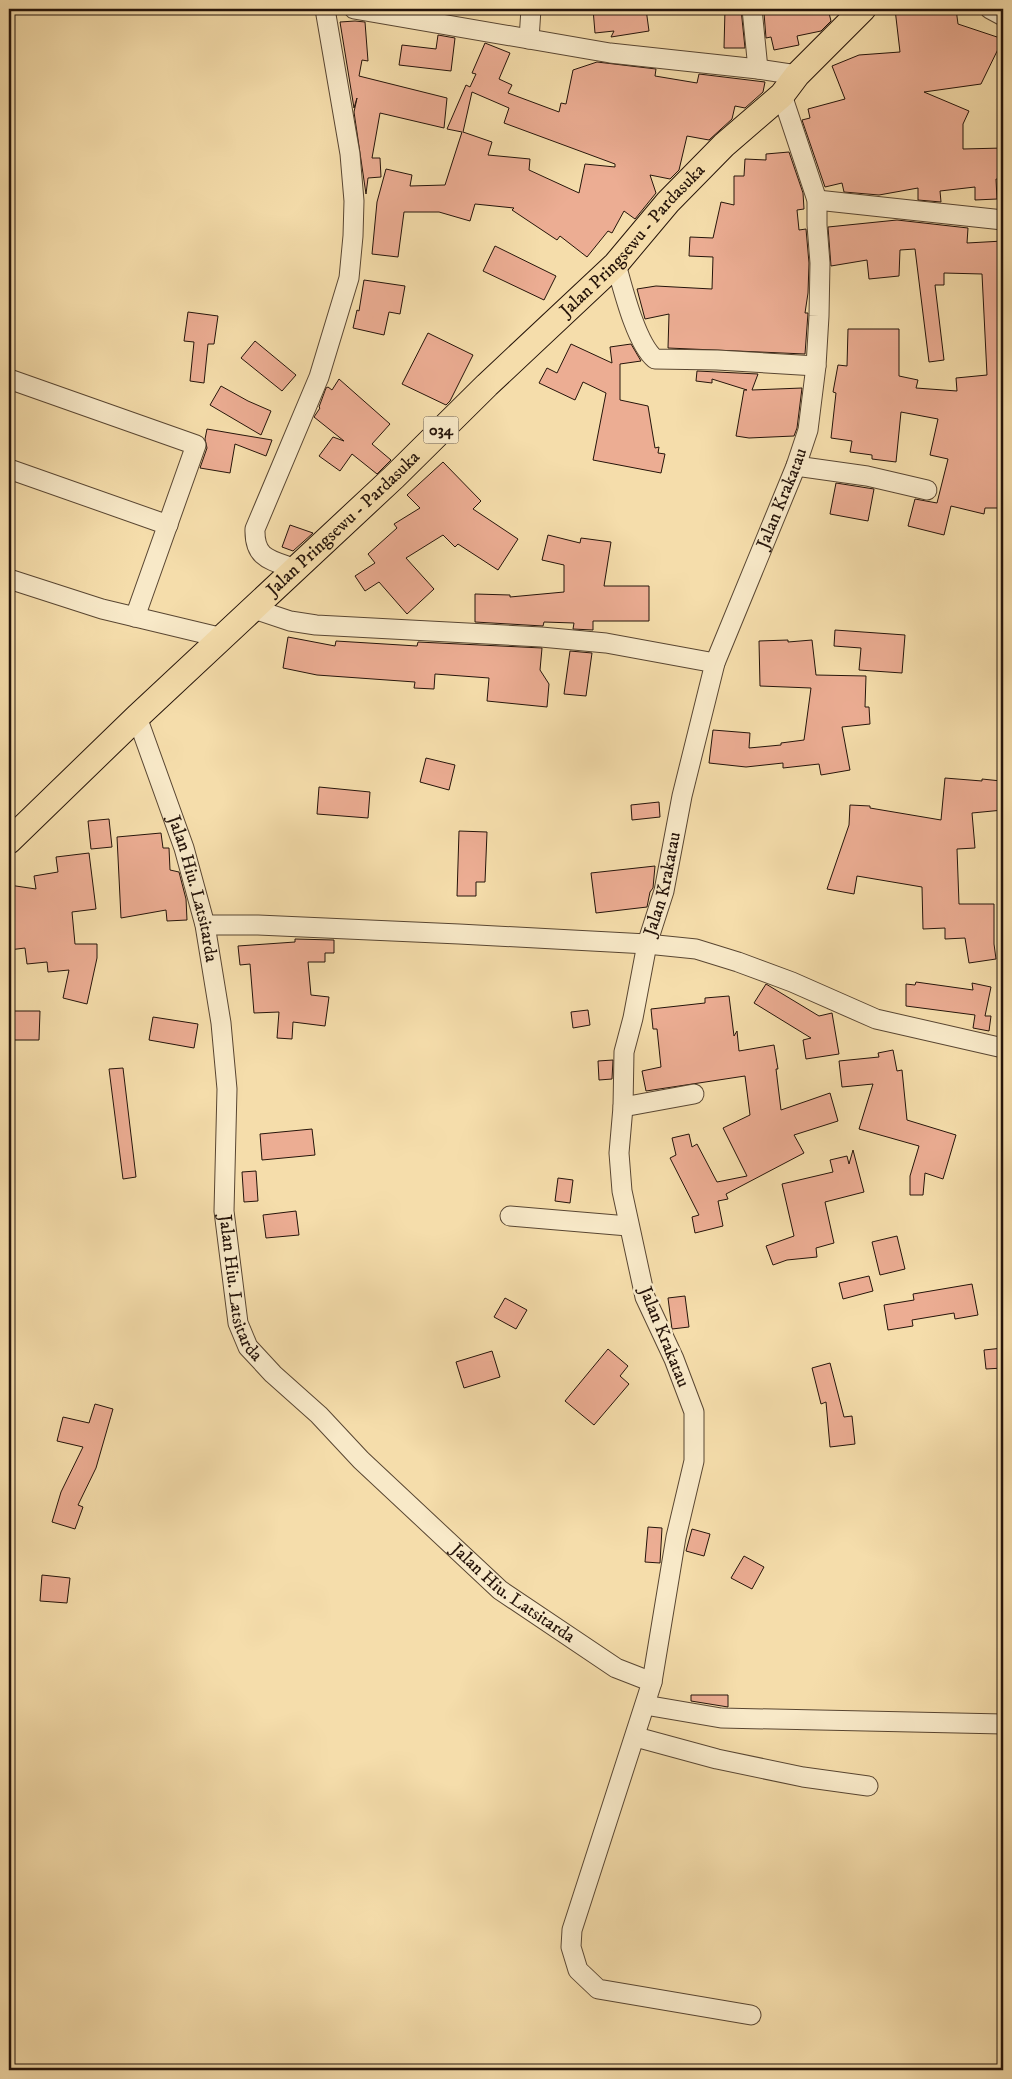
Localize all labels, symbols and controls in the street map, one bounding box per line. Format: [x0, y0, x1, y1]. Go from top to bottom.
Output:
street label: Jalan Pringsewu - Pardasuka [554, 159, 710, 323]
road number: 034 [424, 416, 458, 444]
street label: Jalan Krakatau [751, 445, 812, 554]
street label: Jalan Pringsewu - Pardasuka [261, 446, 425, 602]
street label: Jalan Hiu. Latsitarda [162, 811, 222, 964]
street label: Jalan Krakatau [639, 830, 686, 941]
street label: Jalan Hiu. Latsitarda [213, 1212, 267, 1367]
street label: Jalan Krakatau [633, 1282, 694, 1391]
street label: Jalan Hiu. Latsitarda [445, 1537, 579, 1648]

